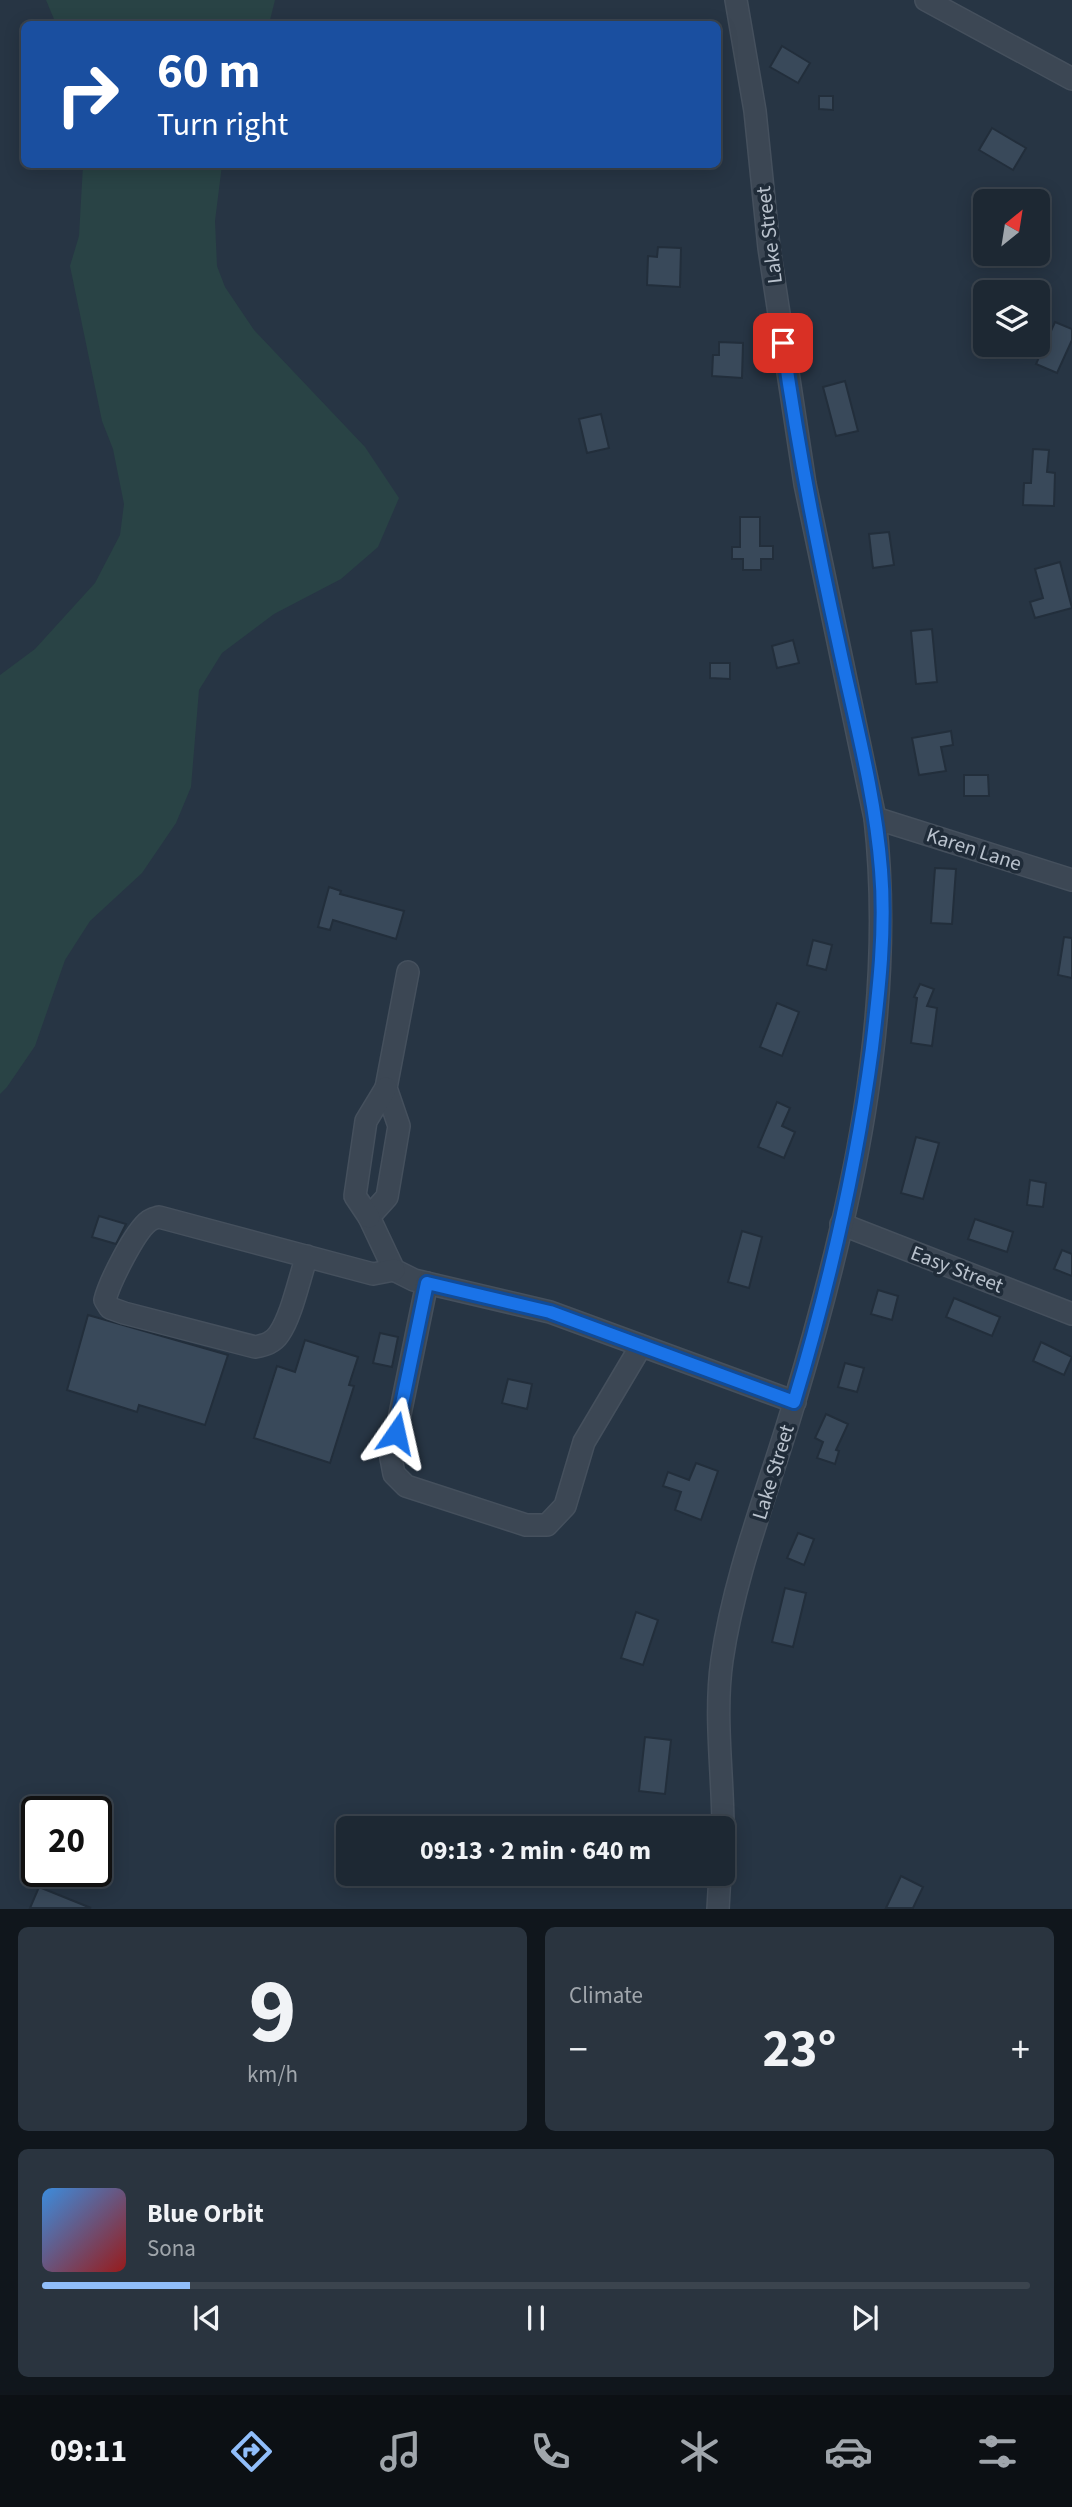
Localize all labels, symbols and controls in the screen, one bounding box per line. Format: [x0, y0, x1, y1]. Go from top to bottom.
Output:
text: 60 m [157, 37, 261, 107]
icon: right [42, 49, 133, 140]
text: Turn right [157, 102, 288, 148]
street label: Lake Street [748, 185, 790, 285]
north arrow [973, 189, 1050, 266]
map controls [973, 189, 1050, 357]
button: layers [973, 280, 1050, 357]
pin [753, 313, 813, 373]
icon: arrive [764, 324, 802, 362]
street label: Karen Lane [922, 819, 1026, 879]
street label: Easy Street [906, 1238, 1008, 1300]
position arrow [359, 1396, 433, 1470]
street label: Lake Street [744, 1421, 802, 1523]
speed limit sign: 20 [21, 1796, 112, 1887]
text: 09:13 · 2 min · 640 m [420, 1832, 651, 1869]
text: 9 [248, 1948, 297, 2077]
text: Climate [569, 1979, 643, 2012]
text: 23° [763, 2013, 836, 2087]
text: − [569, 2023, 588, 2077]
text: + [1011, 2023, 1030, 2077]
text: km/h [247, 2058, 298, 2091]
text: Blue Orbit [147, 2195, 264, 2232]
text: Sona [147, 2232, 196, 2265]
icon: previous [188, 2299, 226, 2337]
icon: pause [517, 2299, 555, 2337]
icon: next [846, 2299, 884, 2337]
icon: directions [227, 2427, 276, 2476]
icon: music [376, 2427, 425, 2476]
icon: phone [526, 2427, 575, 2476]
icon: climate [675, 2427, 724, 2476]
icon: car [824, 2427, 873, 2476]
icon: filters [973, 2427, 1022, 2476]
text: 09:11 [50, 2428, 127, 2474]

